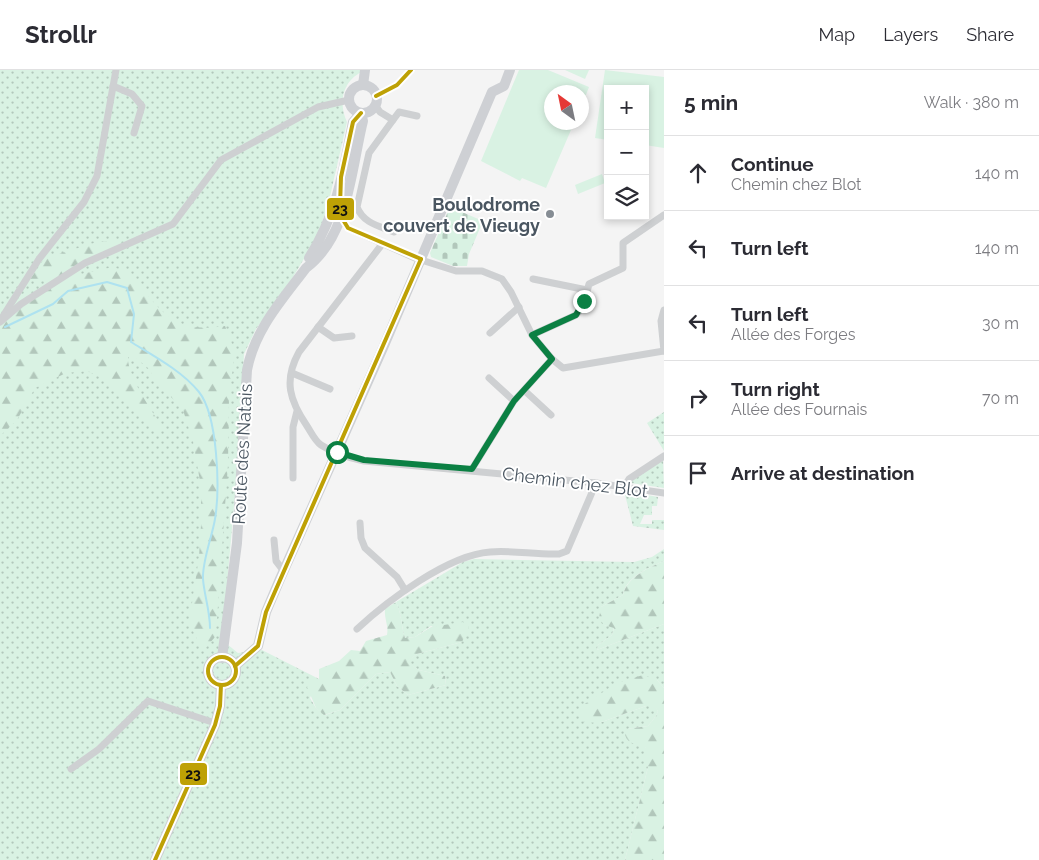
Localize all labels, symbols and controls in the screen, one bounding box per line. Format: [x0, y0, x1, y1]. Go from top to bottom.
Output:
text: Strollr [25, 20, 97, 49]
text: Map [819, 24, 855, 45]
text: Layers [883, 24, 938, 45]
text: Share [966, 24, 1014, 45]
north arrow [544, 85, 589, 130]
map controls [604, 85, 649, 220]
button: + [604, 85, 649, 130]
text: 5 min [684, 90, 738, 115]
text: Walk · 380 m [924, 93, 1019, 112]
button: − [604, 130, 649, 175]
text: Continue [731, 153, 814, 175]
icon: ahead [684, 159, 712, 187]
text: 140 m [975, 164, 1019, 183]
button: layers [604, 175, 649, 220]
text: Chemin chez Blot [731, 175, 861, 194]
place label: Boulodrome couvert de Vieugy [383, 194, 540, 236]
line badge: 23 [326, 197, 355, 221]
text: 23 [332, 201, 348, 217]
marker: Boulodrome couvert de Vieugy [544, 208, 556, 220]
icon: left [684, 234, 712, 262]
text: Turn left [731, 237, 808, 259]
text: 140 m [975, 239, 1019, 258]
route end [573, 290, 596, 313]
text: Turn left [731, 303, 808, 325]
icon: left [684, 309, 712, 337]
text: 30 m [982, 314, 1019, 333]
text: Allée des Forges [731, 325, 855, 344]
text: Turn right [731, 378, 820, 400]
street label: Route des Natais [228, 383, 256, 525]
icon: right [684, 384, 712, 412]
text: 70 m [982, 389, 1019, 408]
text: Allée des Fournais [731, 400, 867, 419]
route start [326, 441, 349, 464]
icon: arrive [684, 459, 712, 487]
text: Arrive at destination [731, 462, 915, 484]
street label: Chemin chez Blot [501, 463, 649, 501]
line badge: 23 [179, 762, 208, 786]
text: 23 [185, 766, 201, 782]

